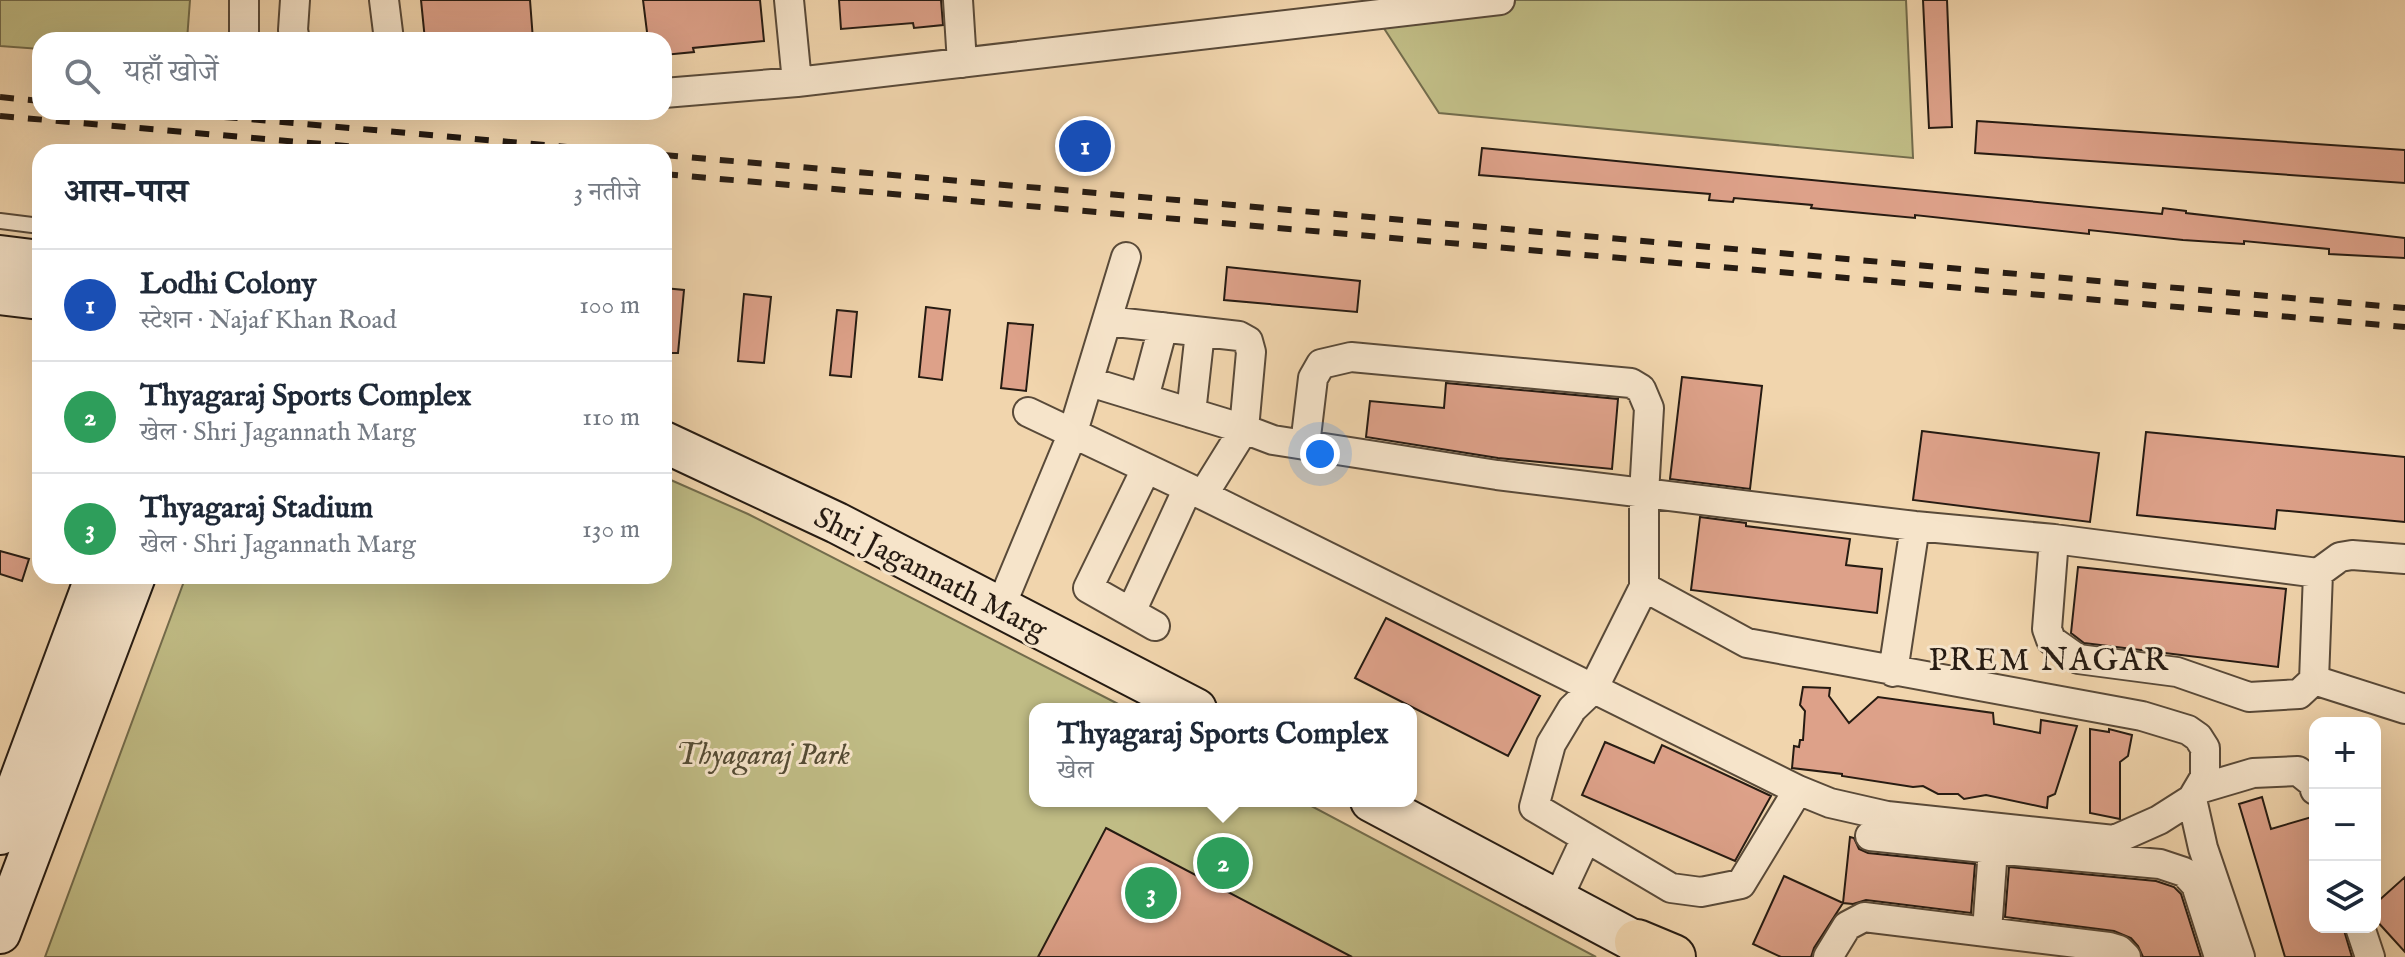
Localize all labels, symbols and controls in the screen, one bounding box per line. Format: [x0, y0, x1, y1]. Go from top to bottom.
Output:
search box [32, 32, 672, 120]
icon: search [60, 54, 104, 98]
text: यहाँ खोजें [124, 54, 218, 92]
pin: 1 [1059, 116, 1111, 176]
text: आस-पास [64, 171, 188, 214]
text: 3 नतीजे [573, 176, 640, 209]
text: Lodhi Colony [140, 266, 316, 304]
text: 1 [85, 289, 95, 322]
text: 100 m [579, 289, 640, 322]
text: स्टेशन · Najaf Khan Road [140, 304, 397, 337]
text: Thyagaraj Sports Complex [140, 378, 471, 416]
text: 2 [84, 401, 96, 434]
text: 110 m [582, 401, 640, 434]
text: खेल · Shri Jagannath Marg [140, 416, 416, 449]
your location [1300, 434, 1340, 474]
text: Thyagaraj Stadium [140, 490, 373, 528]
street label: Shri Jagannath Marg [807, 500, 1054, 650]
text: 3 [85, 513, 95, 546]
text: 130 m [582, 513, 640, 546]
text: खेल · Shri Jagannath Marg [140, 528, 416, 561]
district label: PREM NAGAR [1928, 641, 2170, 682]
popup [1029, 703, 1417, 807]
text: Thyagaraj Sports Complex [1057, 716, 1389, 754]
map controls [2309, 717, 2381, 933]
button: + [2309, 717, 2381, 789]
park label: Thyagaraj Park [676, 737, 850, 775]
text: खेल [1057, 754, 1093, 787]
button: − [2309, 789, 2381, 861]
pin: 2 [1197, 833, 1249, 893]
button: layers [2309, 861, 2381, 933]
pin: 3 [1125, 863, 1177, 923]

